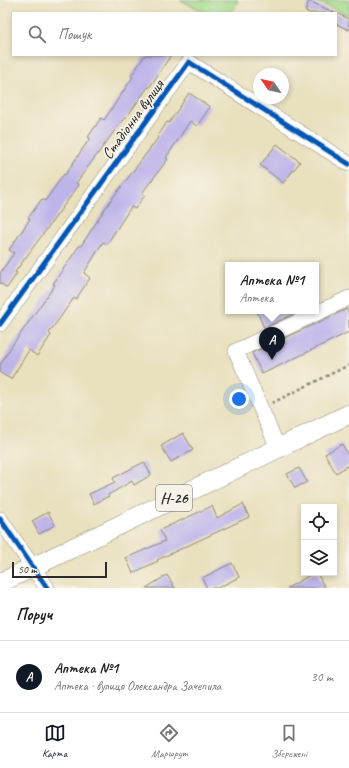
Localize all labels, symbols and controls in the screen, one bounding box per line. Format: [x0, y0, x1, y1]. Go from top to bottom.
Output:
search box [12, 12, 337, 56]
icon: search [26, 23, 48, 45]
text: Пошук [58, 25, 91, 44]
north arrow [253, 68, 289, 104]
street label: Стадіонна вулиця [97, 75, 169, 163]
popup [225, 262, 319, 314]
text: Аптека №1 [240, 271, 304, 290]
text: Аптека [240, 290, 273, 306]
pin: A [259, 327, 285, 360]
your location [229, 389, 249, 409]
road number: Н-26 [156, 485, 192, 511]
map controls [301, 504, 337, 576]
button: locate [301, 504, 337, 540]
button: layers [301, 540, 337, 576]
scale bar [12, 560, 107, 579]
text: 50 m [18, 562, 37, 576]
text: Поруч [16, 604, 52, 625]
text: Аптека №1 [54, 659, 118, 678]
text: A [26, 669, 32, 685]
text: 30 m [311, 669, 333, 685]
text: Аптека · вулиця Олександра Зачепила [54, 678, 221, 694]
tab: Карта [42, 722, 67, 760]
tab: Маршрут [151, 722, 187, 760]
tab: Збережені [271, 722, 307, 760]

